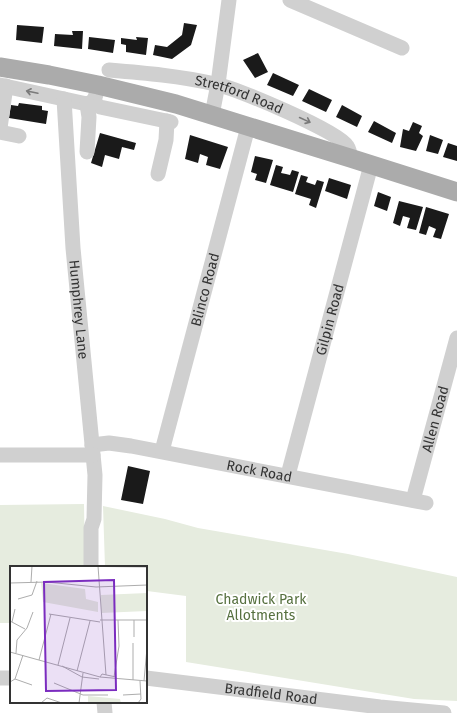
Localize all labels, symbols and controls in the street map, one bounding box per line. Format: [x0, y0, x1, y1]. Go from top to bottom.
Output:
street label: Stretford Road [193, 72, 286, 118]
one-way arrow [26, 87, 39, 95]
one-way arrow [299, 117, 311, 124]
street label: Blinco Road [187, 251, 223, 328]
street label: Humphrey Lane [65, 259, 92, 360]
street label: Gilpin Road [312, 282, 348, 357]
street label: Allen Road [418, 384, 453, 454]
street label: Rock Road [225, 457, 293, 486]
inset map [10, 566, 147, 703]
park label: Chadwick Park Allotments [216, 591, 307, 624]
street label: Bradfield Road [223, 680, 318, 708]

